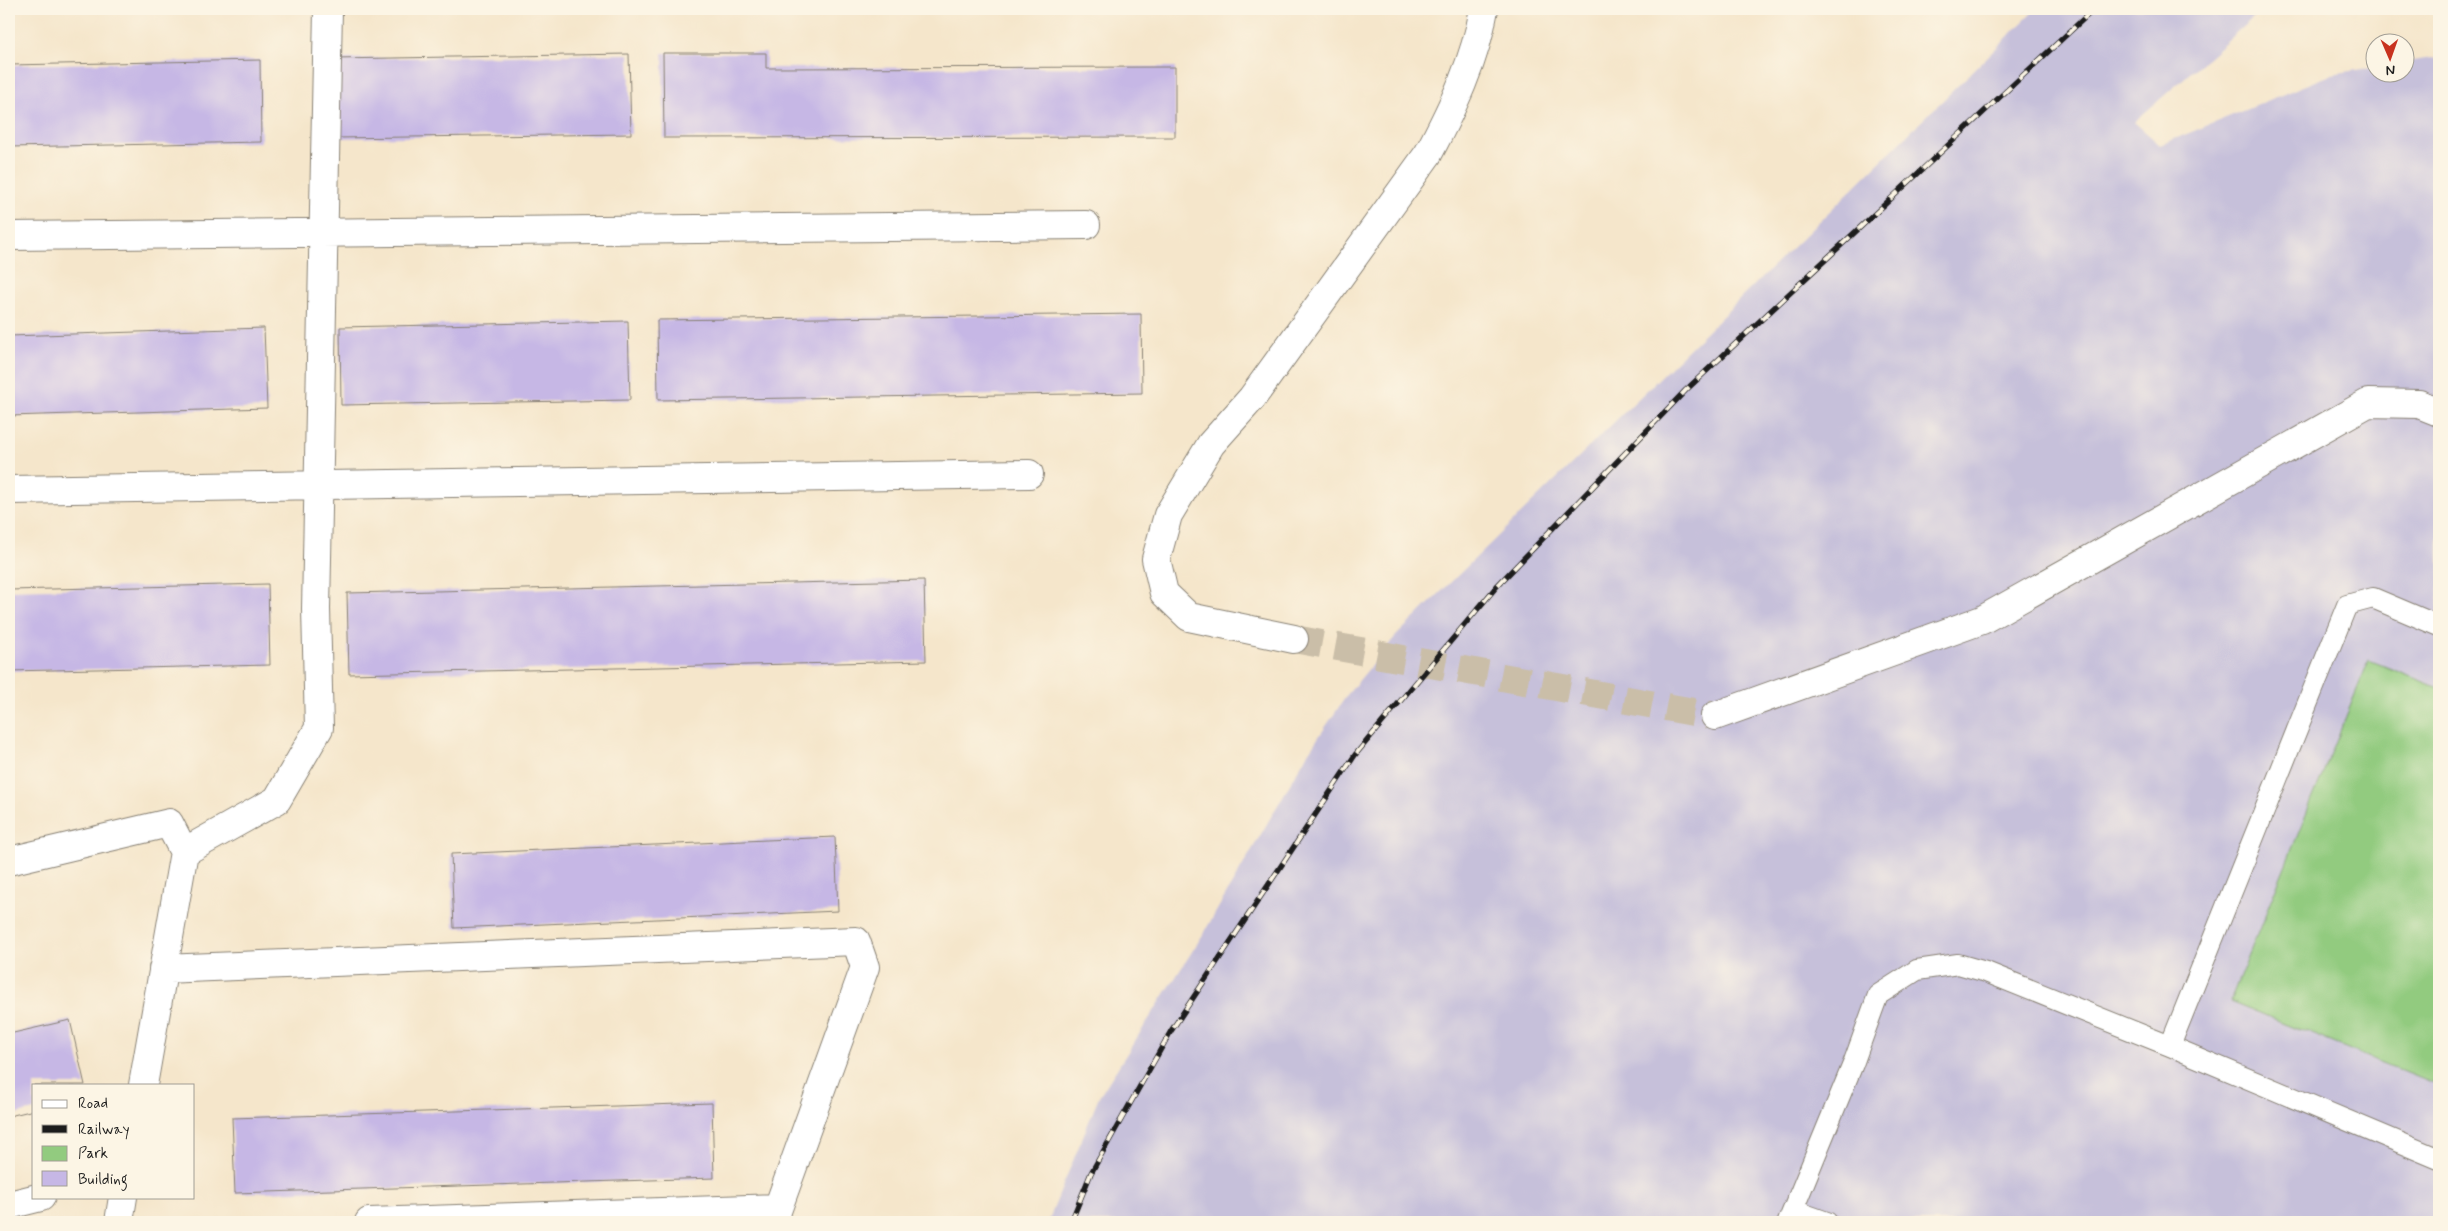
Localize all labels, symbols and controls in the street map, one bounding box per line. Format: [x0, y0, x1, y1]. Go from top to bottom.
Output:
north arrow [2366, 32, 2416, 82]
text: N [2385, 61, 2395, 79]
legend [32, 1084, 195, 1198]
text: Road [78, 1094, 108, 1114]
text: Railway [78, 1120, 130, 1140]
text: Park [78, 1144, 108, 1164]
text: Building [78, 1170, 128, 1191]

